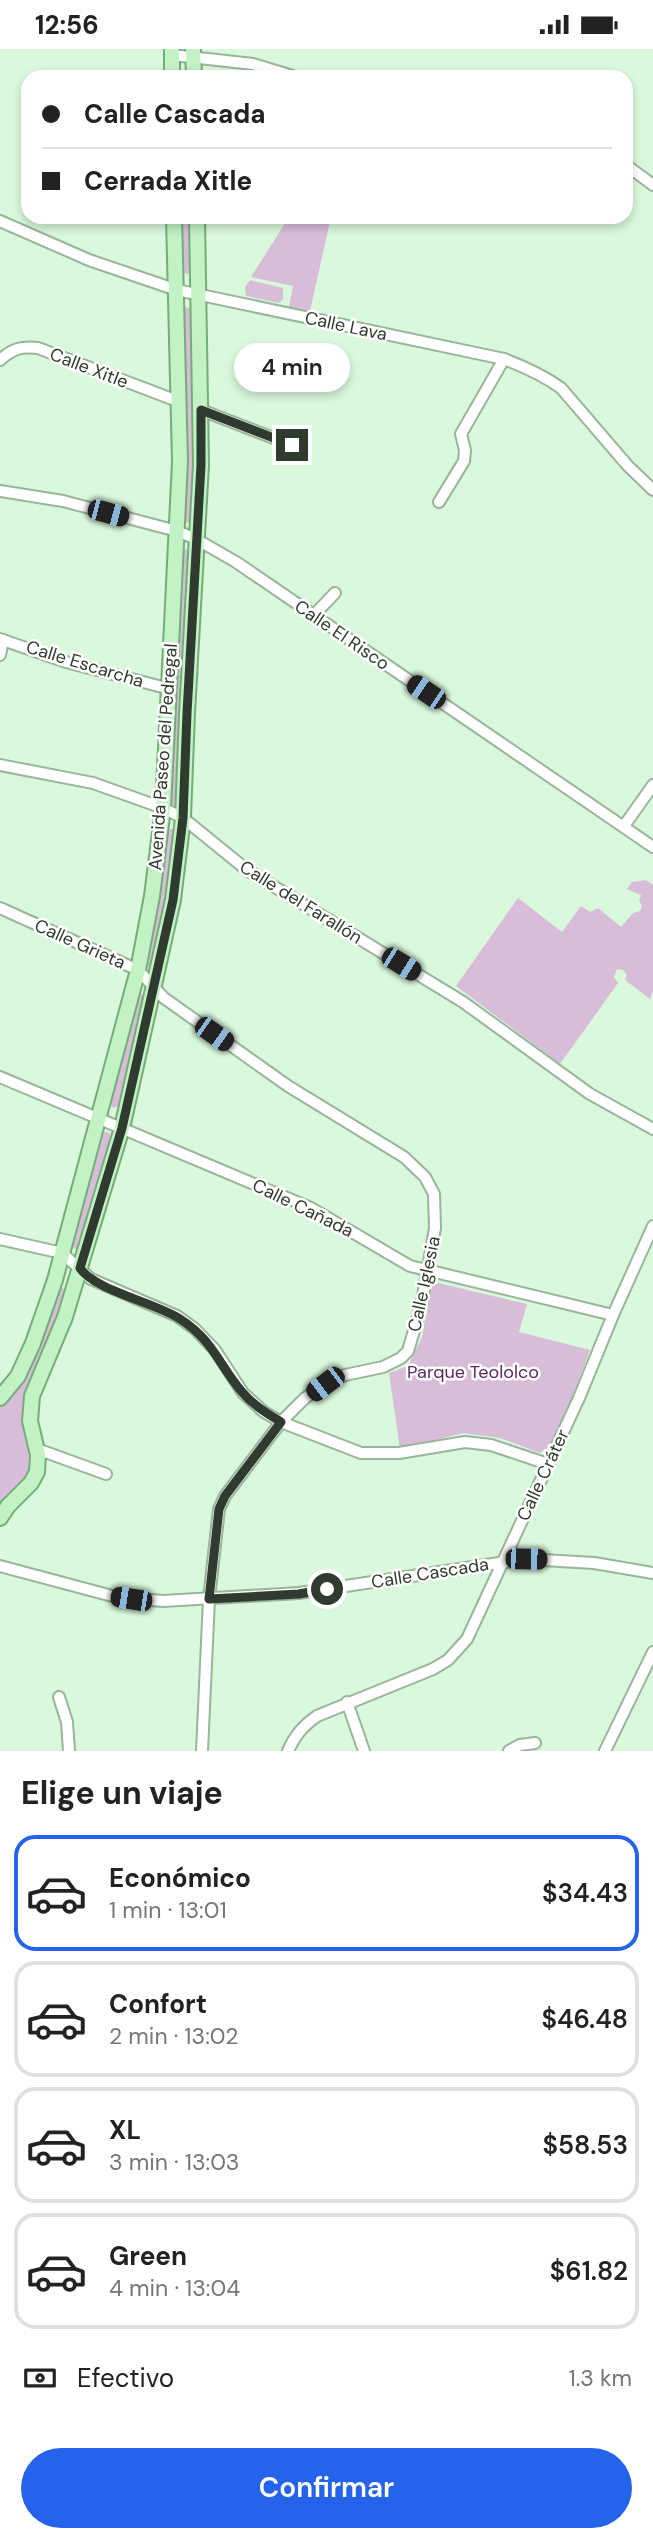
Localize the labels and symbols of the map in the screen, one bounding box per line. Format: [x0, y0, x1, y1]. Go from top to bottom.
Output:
street label: Calle Lava [303, 306, 389, 346]
street label: Calle Xitle [46, 342, 132, 394]
callout: 4 min [234, 343, 350, 393]
route end [276, 429, 308, 461]
car [85, 497, 132, 529]
street label: Calle El Risco [290, 594, 394, 676]
street label: Calle Escarcha [23, 635, 147, 693]
street label: Avenida Paseo del Pedregal [143, 643, 183, 871]
car [403, 672, 450, 712]
street label: Calle del Farallón [235, 855, 367, 949]
street label: Calle Grieta [31, 913, 129, 975]
car [378, 944, 425, 984]
car [191, 1013, 238, 1055]
street label: Calle Cañada [248, 1173, 358, 1243]
street label: Calle Iglesia [402, 1234, 446, 1334]
park label: Parque Teololco [407, 1360, 539, 1384]
car [302, 1363, 349, 1405]
street label: Calle Cráter [511, 1425, 575, 1525]
car [505, 1548, 548, 1570]
street label: Calle Cascada [370, 1552, 490, 1594]
route start [311, 1573, 343, 1605]
car [109, 1585, 154, 1613]

